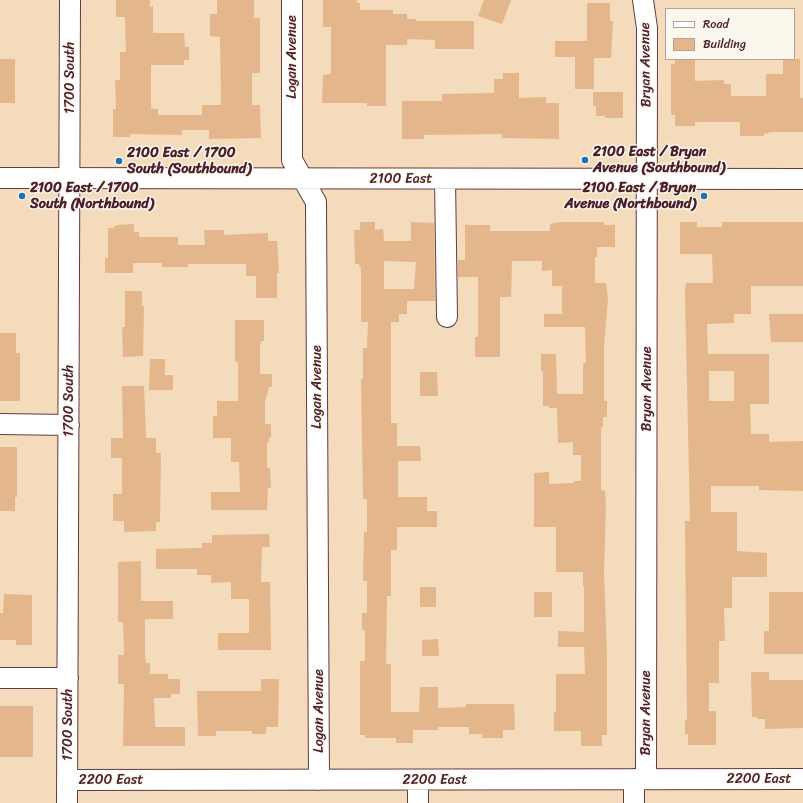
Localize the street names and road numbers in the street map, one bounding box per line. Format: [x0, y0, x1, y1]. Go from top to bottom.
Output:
street label: Logan Avenue [284, 15, 300, 99]
street label: Bryan Avenue [637, 22, 655, 108]
street label: 1700 South [62, 42, 78, 114]
street label: 2100 East [370, 171, 432, 187]
street label: Logan Avenue [309, 345, 325, 429]
street label: Bryan Avenue [639, 347, 655, 431]
street label: 1700 South [61, 365, 77, 437]
street label: Logan Avenue [311, 669, 327, 753]
street label: Bryan Avenue [638, 671, 654, 755]
street label: 1700 South [60, 689, 76, 761]
street label: 2200 East [727, 771, 791, 787]
street label: 2200 East [79, 772, 143, 788]
street label: 2200 East [403, 772, 467, 788]

